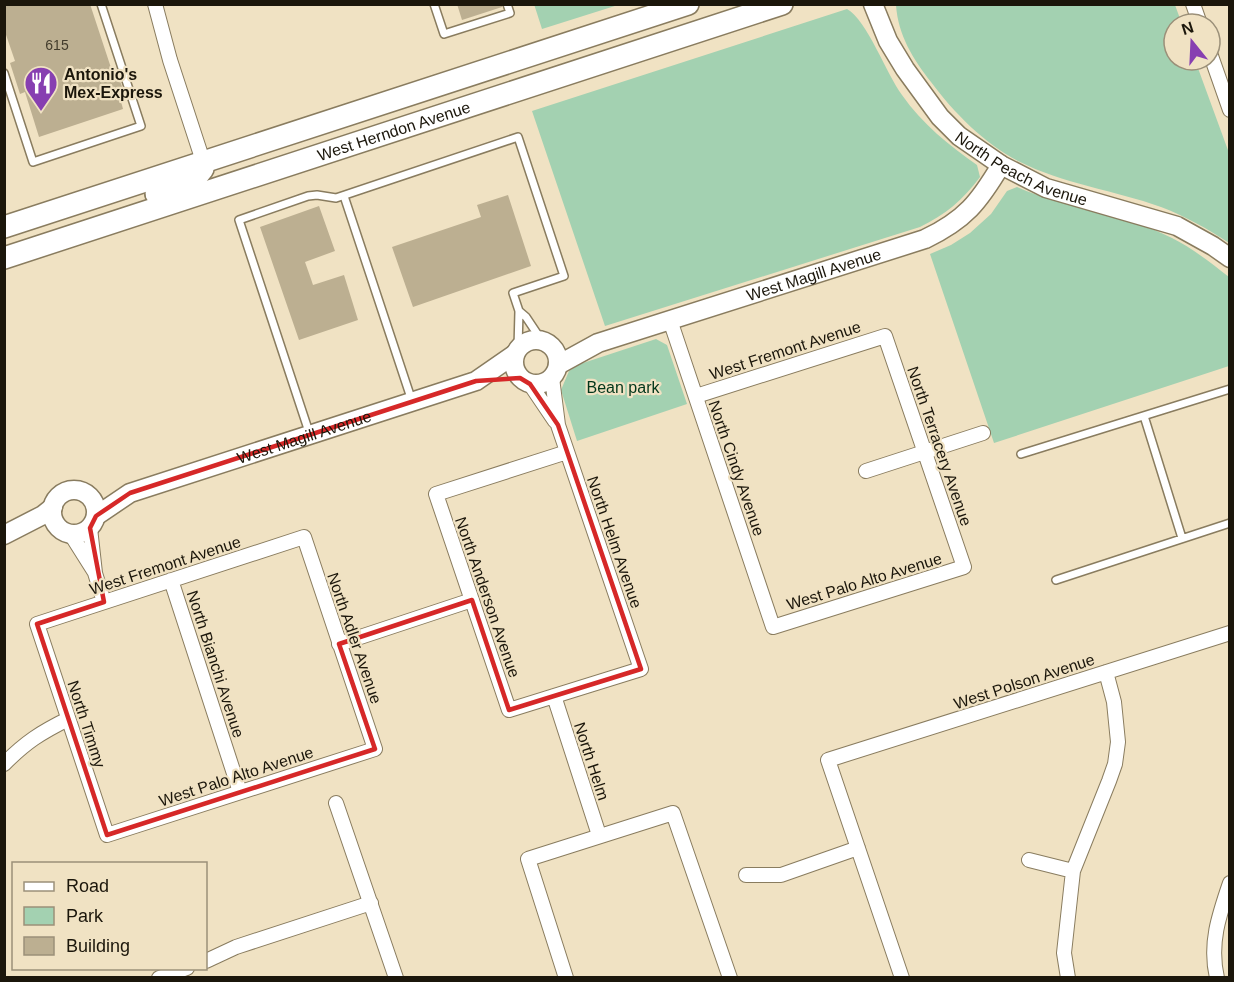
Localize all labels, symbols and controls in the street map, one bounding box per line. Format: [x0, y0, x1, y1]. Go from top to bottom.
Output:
north arrow [1162, 12, 1222, 72]
text: N [1179, 18, 1196, 38]
house number: 615 [45, 37, 69, 53]
restaurant icon: Antonio's Mex-Express [23, 65, 59, 112]
place label: Antonio's Mex-Express [64, 66, 163, 101]
street label: West Herndon Avenue [315, 98, 473, 164]
street label: North Peach Avenue [952, 128, 1089, 209]
street label: West Magill Avenue [745, 246, 883, 304]
street label: West Fremont Avenue [708, 318, 863, 383]
street label: North Terracery Avenue [904, 364, 975, 528]
park label: Bean park [587, 379, 660, 396]
street label: North Cindy Avenue [705, 398, 768, 538]
street label: West Magill Avenue [235, 407, 374, 467]
street label: North Helm Avenue [584, 474, 645, 610]
street label: North Anderson Avenue [452, 515, 523, 680]
street label: West Fremont Avenue [88, 533, 243, 598]
street label: West Palo Alto Avenue [785, 550, 944, 613]
street label: North Adler Avenue [324, 570, 385, 706]
street label: North Bianchi Avenue [184, 588, 247, 740]
street label: West Polson Avenue [952, 651, 1097, 712]
street label: North Timmy [64, 678, 109, 770]
street label: North Helm [571, 720, 612, 802]
street label: West Palo Alto Avenue [157, 743, 316, 809]
legend [12, 862, 207, 970]
text: Road [66, 876, 109, 896]
text: Park [66, 906, 104, 926]
text: Building [66, 936, 130, 956]

